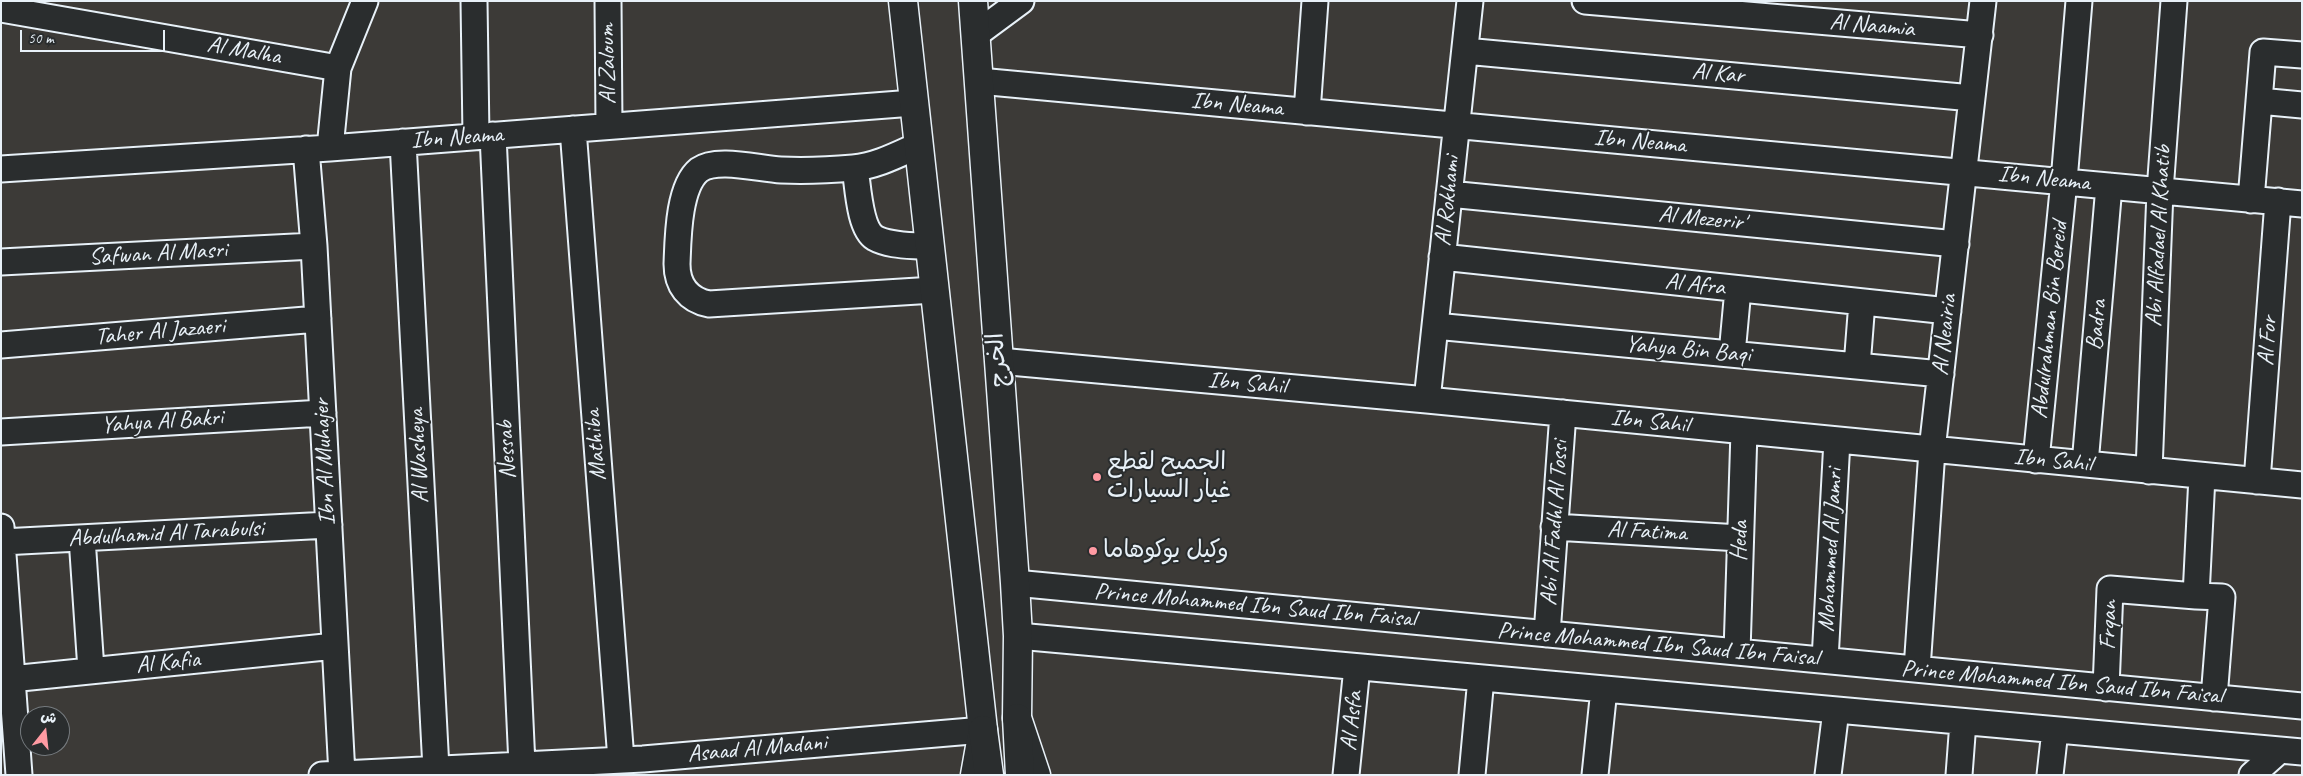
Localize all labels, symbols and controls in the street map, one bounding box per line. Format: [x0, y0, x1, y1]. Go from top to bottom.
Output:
street label: Al Naamia [1828, 8, 1916, 44]
scale bar [22, 20, 168, 52]
street label: Al Zaloum [593, 23, 623, 105]
text: 50 m [28, 29, 54, 48]
street label: Al Malha [205, 30, 283, 72]
street label: Al Kar [1691, 57, 1745, 91]
street label: Ibn Neama [1190, 87, 1284, 123]
street label: Ibn Neama [410, 120, 504, 156]
street label: Ibn Neama [1593, 124, 1687, 160]
street label: Abi Alfadael Al Khatib [2140, 145, 2178, 327]
street label: Al Rokhami [1429, 155, 1467, 247]
street label: Ibn Neama [1997, 160, 2091, 198]
street label: Al Mezerir' [1657, 200, 1747, 238]
street label: Abdulrahman Bin Bereid [2025, 220, 2075, 420]
street label: Safwan Al Masri [88, 236, 228, 272]
street label: Al Afra [1664, 268, 1726, 302]
street label: Al Neairia [1926, 293, 1964, 377]
street label: Badra [2080, 299, 2114, 351]
street label: Taher Al Jazaeri [94, 312, 226, 352]
street label: Al For [2252, 315, 2284, 367]
street label: Yahya Bin Baqi [1624, 330, 1752, 370]
street label: الخرج [982, 332, 1014, 388]
street label: Ibn Sahil [1207, 366, 1287, 402]
street label: Ibn Al Muhajer [307, 398, 343, 526]
street label: Yahya Al Bakri [100, 403, 224, 441]
street label: Ibn Sahil [1609, 404, 1691, 440]
street label: Al Washeya [402, 408, 436, 504]
street label: Mathiba [579, 408, 613, 482]
street label: Nessab [491, 420, 523, 480]
street label: Abi Al Fadhl Al Tossi [1535, 439, 1575, 607]
street label: Ibn Sahil [2012, 443, 2094, 479]
place label: الجميح لقطع غيار السيارات [1107, 449, 1231, 505]
street label: Mohammed Al Jamri [1812, 467, 1850, 633]
marker: الجميح لقطع غيار السيارات [1091, 471, 1103, 483]
street label: Abdulhamid Al Tarabulsi [68, 515, 264, 553]
street label: Al Fatima [1607, 516, 1687, 548]
street label: Heda [1725, 520, 1755, 562]
place label: وكيل يوكوهاما [1103, 537, 1228, 565]
marker: وكيل يوكوهاما [1087, 545, 1099, 557]
street label: Prince Mohammed Ibn Saud Ibn Faisal [1093, 578, 1417, 634]
street label: Frqan [2094, 600, 2124, 650]
street label: Prince Mohammed Ibn Saud Ibn Faisal [1496, 617, 1820, 673]
street label: Al Kafia [135, 645, 201, 681]
street label: Prince Mohammed Ibn Saud Ibn Faisal [1900, 655, 2224, 711]
street label: Al Asfa [1335, 690, 1369, 752]
north arrow [20, 706, 70, 756]
text: ش [39, 707, 59, 727]
street label: Asaad Al Madani [686, 729, 828, 769]

